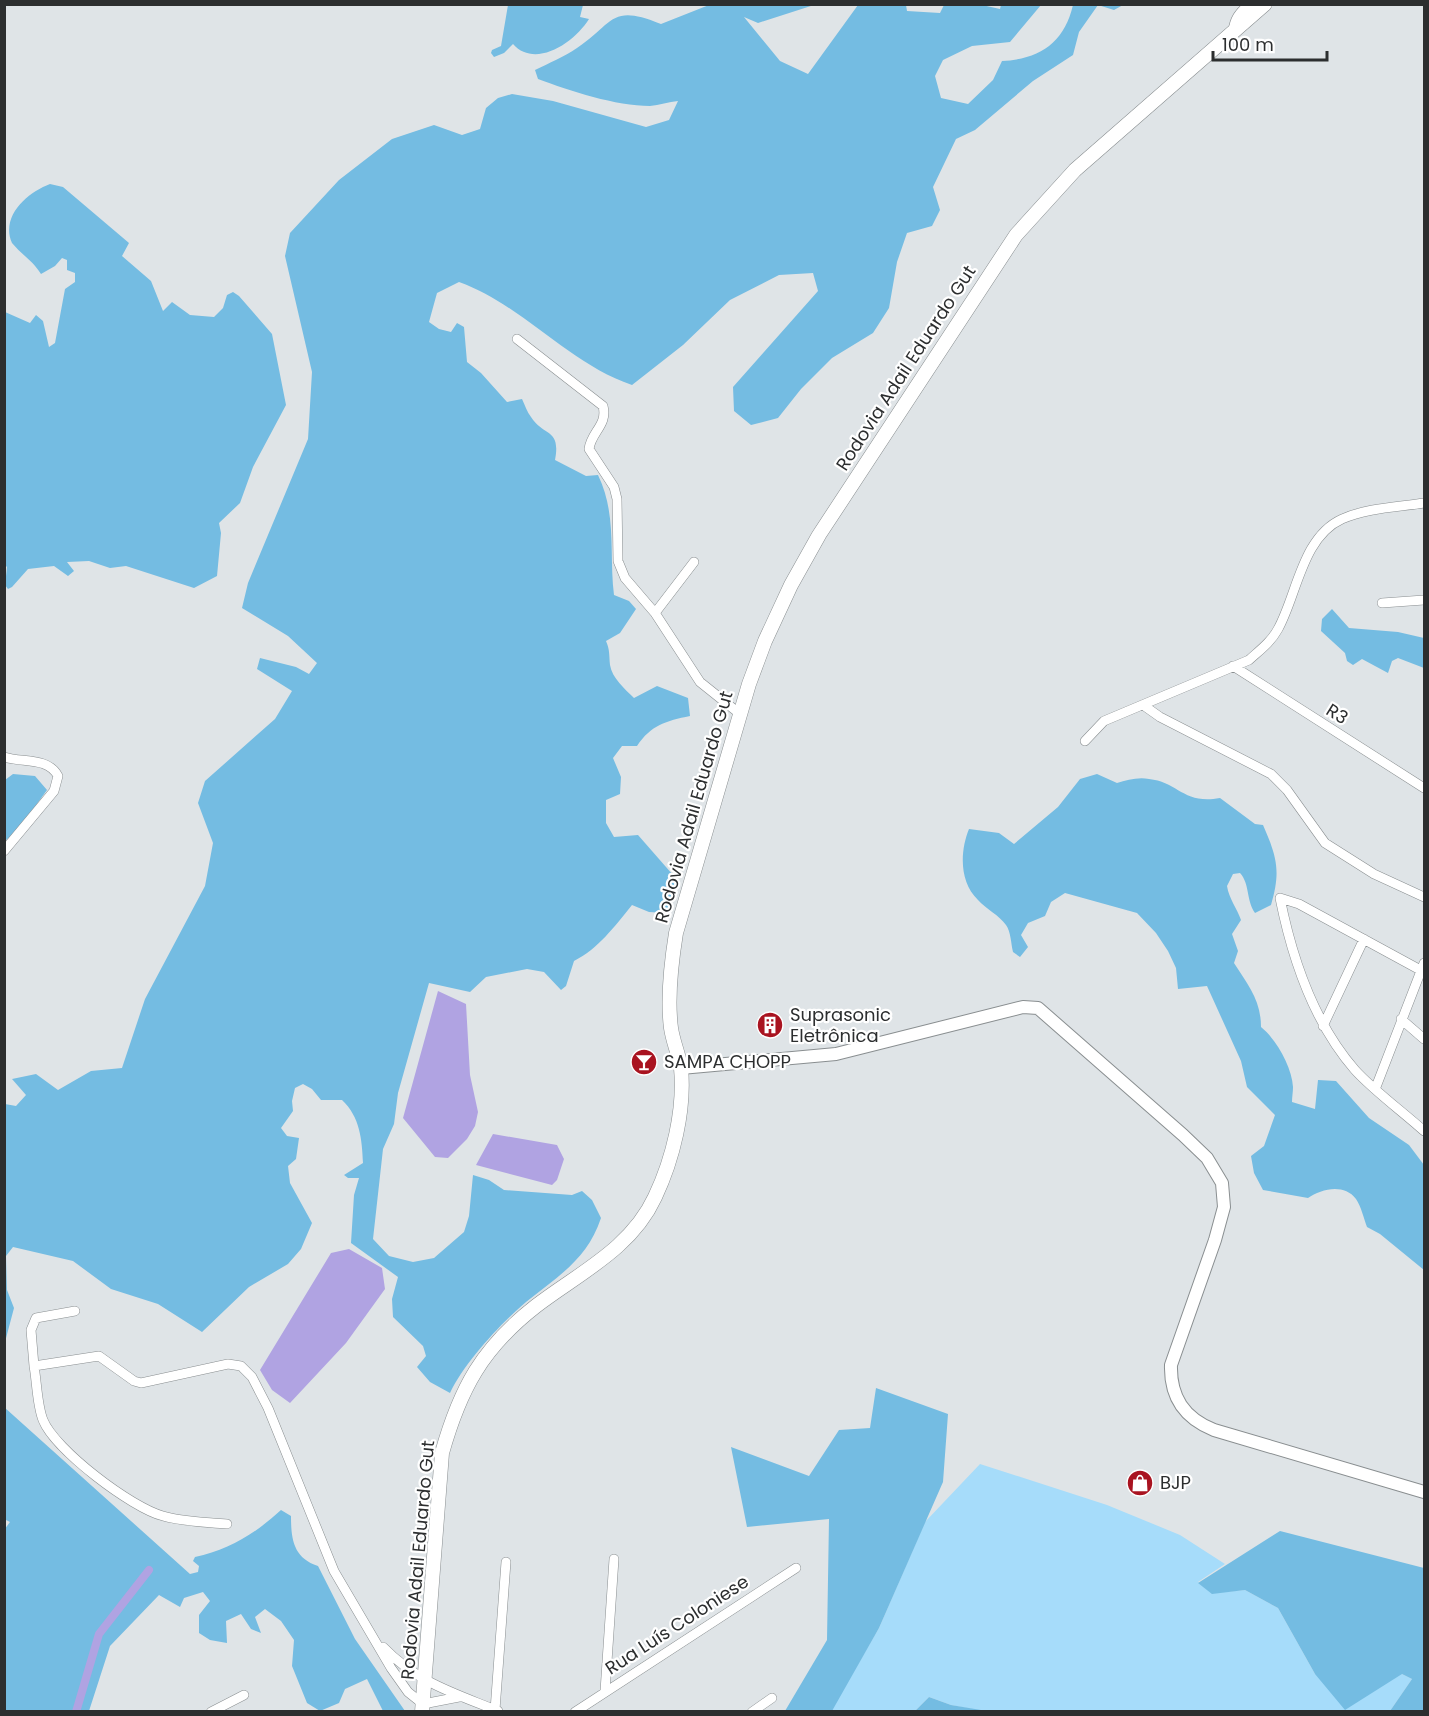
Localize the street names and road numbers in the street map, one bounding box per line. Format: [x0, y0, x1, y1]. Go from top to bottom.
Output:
street label: Rodovia Adail Eduardo Gut [830, 260, 981, 475]
street label: Rodovia Adail Eduardo Gut [648, 688, 739, 926]
street label: R3 [1322, 697, 1353, 730]
street label: Rodovia Adail Eduardo Gut [395, 1439, 440, 1681]
street label: Rua Luís Coloniese [600, 1569, 753, 1680]

